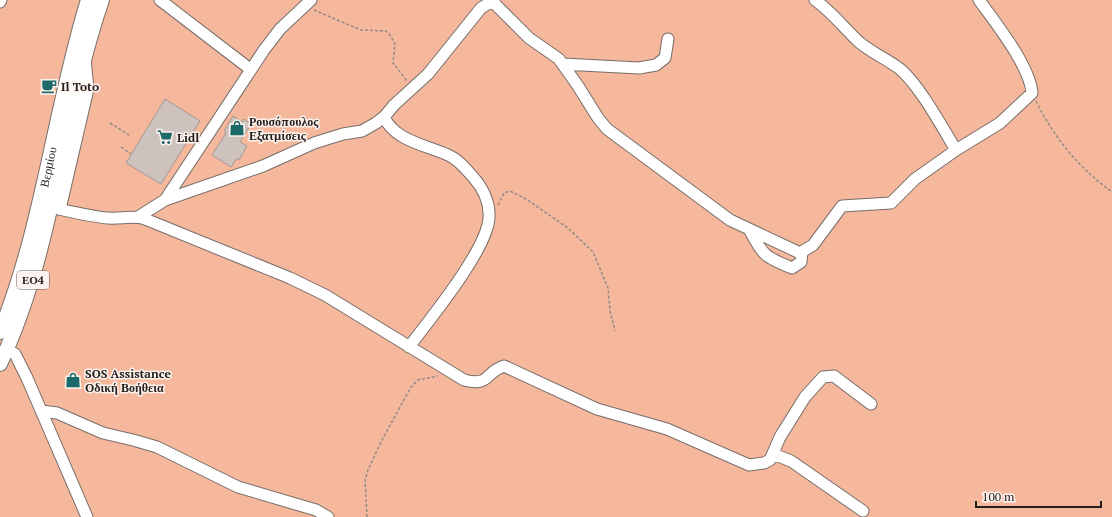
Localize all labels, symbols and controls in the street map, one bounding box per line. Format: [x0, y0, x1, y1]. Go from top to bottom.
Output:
cafe icon: Il Toto [40, 77, 58, 95]
place label: Il Toto [61, 79, 99, 94]
place label: Ρουσόπουλος Εξατμίσεις [249, 114, 319, 143]
shop icon: Ρουσόπουλος Εξατμίσεις [228, 119, 246, 137]
supermarket icon: Lidl [156, 128, 174, 146]
place label: Lidl [177, 130, 199, 145]
street label: Βερμίου [36, 145, 59, 189]
road number: ΕΟ4 [17, 271, 49, 289]
place label: SOS Assistance Οδική Βοήθεια [85, 366, 171, 395]
shop icon: SOS Assistance Οδική Βοήθεια [64, 371, 82, 389]
scale bar [976, 483, 1101, 509]
text: 100 m [982, 489, 1015, 504]

